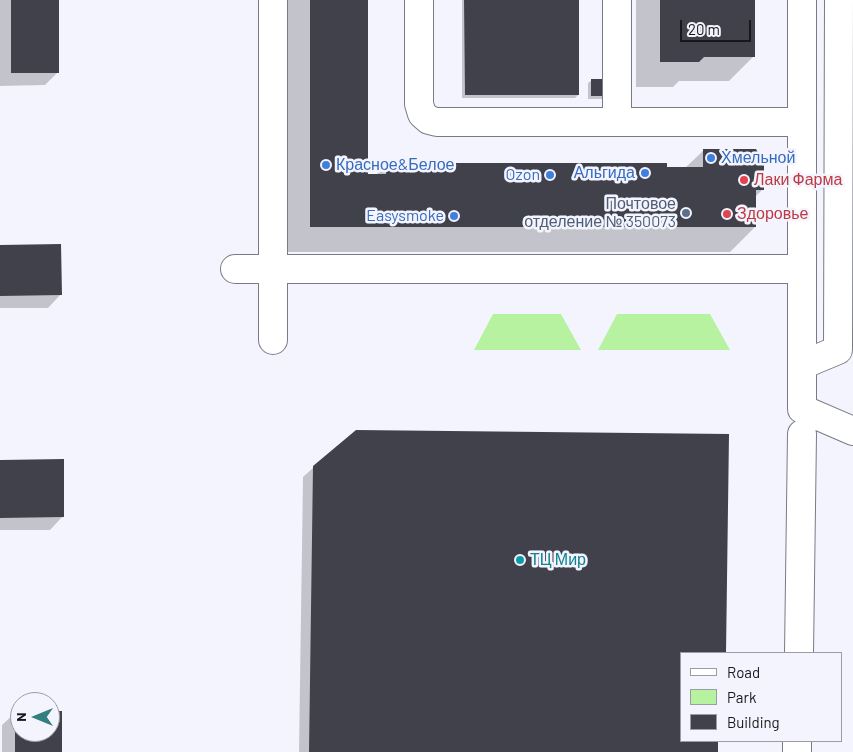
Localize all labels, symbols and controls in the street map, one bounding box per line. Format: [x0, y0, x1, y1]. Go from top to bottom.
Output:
scale bar [683, 10, 754, 42]
text: 20 m [688, 20, 720, 38]
place label: Хмельной [721, 148, 795, 168]
marker: Хмельной [705, 152, 717, 164]
place label: Красное&Белое [336, 155, 454, 175]
marker: Красное&Белое [320, 159, 332, 171]
place label: Альгида [574, 163, 635, 183]
place label: Ozon [506, 165, 540, 185]
marker: Альгида [639, 167, 651, 179]
marker: Ozon [544, 169, 556, 181]
place label: Лаки Фарма [754, 170, 842, 190]
marker: Лаки Фарма [738, 174, 750, 186]
place label: Почтовое отделение № 350073 [524, 194, 676, 232]
place label: Здоровье [737, 204, 808, 224]
place label: Easysmoke [366, 206, 444, 226]
marker: Почтовое отделение № 350073 [680, 207, 692, 219]
marker: Здоровье [721, 208, 733, 220]
marker: Easysmoke [448, 210, 460, 222]
place label: ТЦ Мир [530, 550, 586, 570]
marker: ТЦ Мир [514, 554, 526, 566]
legend [680, 652, 843, 742]
text: Road [727, 663, 760, 681]
text: Park [727, 688, 756, 706]
north arrow [10, 692, 60, 742]
text: N [12, 712, 29, 722]
text: Building [727, 713, 780, 731]

